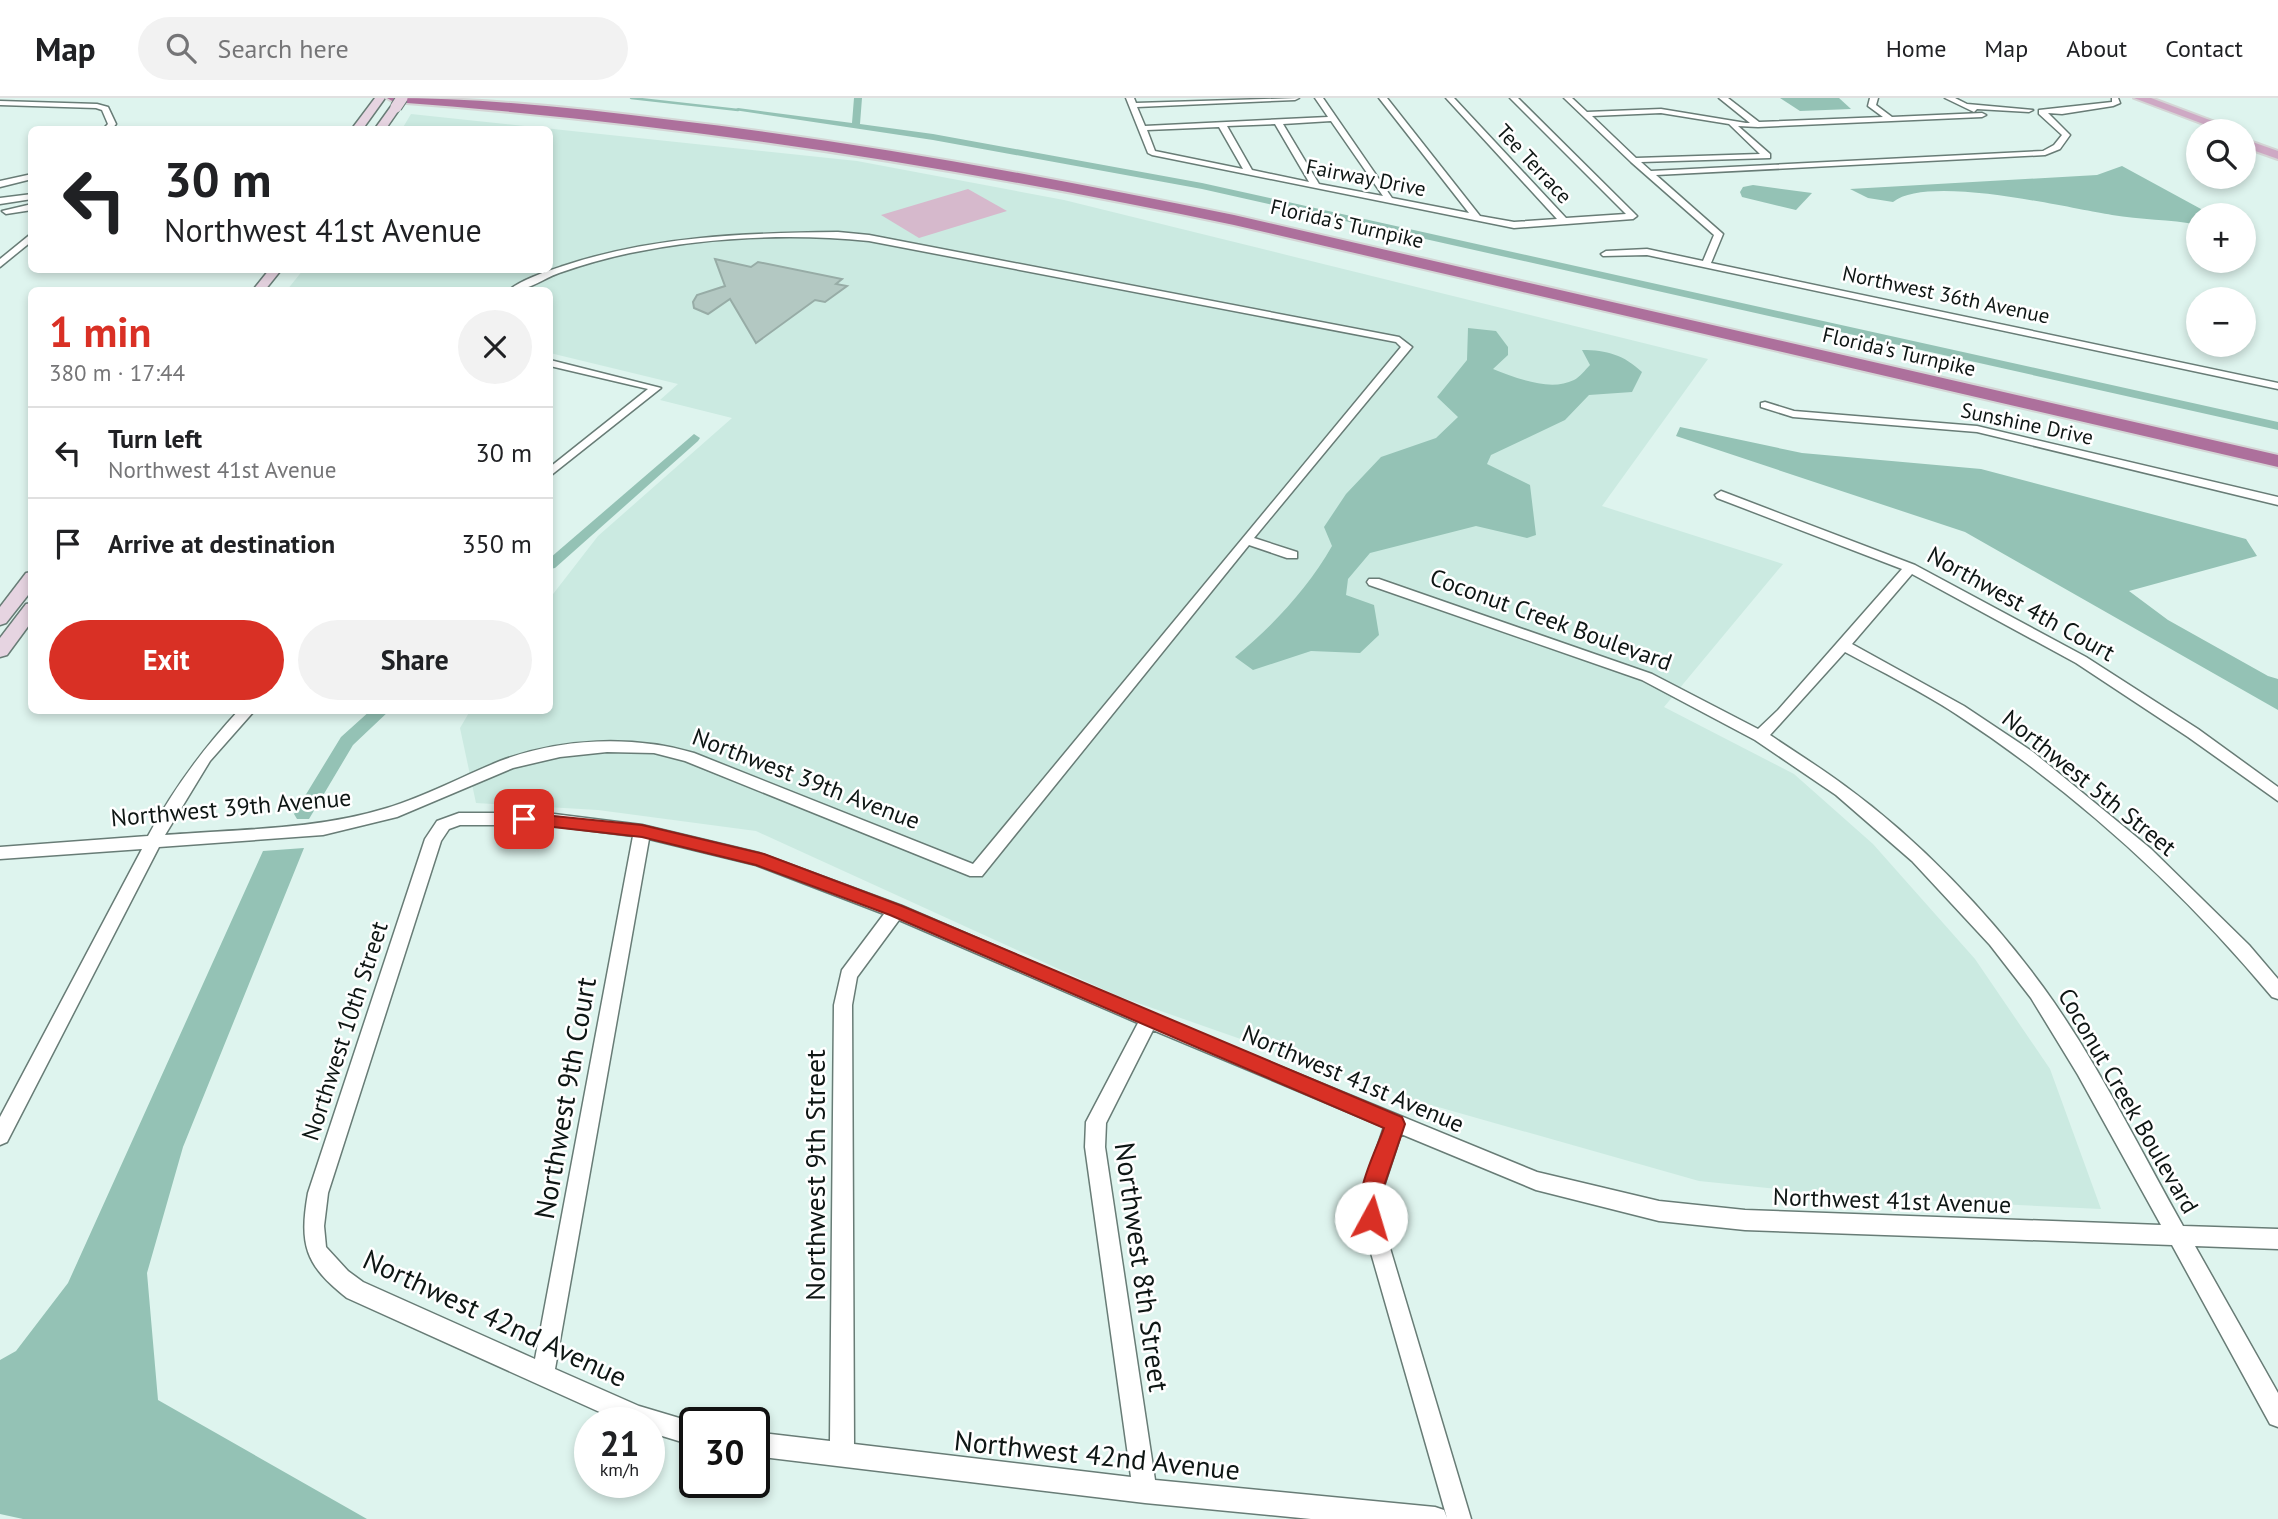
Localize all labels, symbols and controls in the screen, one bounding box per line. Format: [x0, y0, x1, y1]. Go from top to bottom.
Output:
search box [138, 17, 628, 80]
text: Map [35, 27, 96, 70]
icon: search [162, 29, 200, 67]
text: Search here [218, 32, 349, 65]
text: Home [1886, 33, 1946, 64]
text: Map [1984, 33, 2028, 64]
text: About [2066, 33, 2127, 64]
text: Contact [2165, 33, 2243, 64]
street label: Tee Terrace [1491, 118, 1578, 209]
map controls [2186, 119, 2256, 357]
button: search [2186, 119, 2256, 189]
text: 30 m [164, 147, 271, 211]
street label: Fairway Drive [1304, 153, 1428, 202]
icon: left [49, 154, 140, 245]
street label: Florida's Turnpike [1268, 193, 1426, 254]
button: + [2186, 203, 2256, 273]
text: Northwest 41st Avenue [164, 209, 482, 251]
street label: Northwest 36th Avenue [1840, 259, 2052, 330]
button: − [2186, 287, 2256, 357]
text: 1 min [49, 304, 151, 359]
button: close [458, 310, 532, 384]
street label: Florida's Turnpike [1820, 321, 1978, 382]
text: 380 m · 17:44 [49, 358, 185, 387]
street label: Sunshine Drive [1958, 396, 2096, 451]
text: Turn left [108, 422, 202, 455]
icon: left [49, 434, 87, 472]
text: 30 m [476, 436, 532, 469]
text: Northwest 41st Avenue [108, 455, 336, 484]
icon: arrive [49, 525, 87, 563]
text: Arrive at destination [108, 527, 335, 560]
text: 350 m [461, 527, 532, 560]
street label: Northwest 4th Court [1922, 539, 2121, 668]
street label: Coconut Creek Boulevard [1426, 561, 1676, 678]
button: Exit [49, 620, 284, 700]
button: Share [298, 620, 532, 700]
street label: Northwest 5th Street [1996, 703, 2183, 862]
street label: Northwest 39th Avenue [688, 721, 924, 836]
street label: Northwest 39th Avenue [109, 782, 353, 833]
pin [494, 789, 554, 849]
icon: arrive [505, 800, 543, 838]
street label: Northwest 10th Street [294, 917, 395, 1144]
street label: Northwest 9th Court [525, 974, 604, 1222]
street label: Coconut Creek Boulevard [2051, 982, 2206, 1219]
street label: Northwest 41st Avenue [1237, 1018, 1469, 1139]
street label: Northwest 9th Street [796, 1049, 833, 1301]
street label: Northwest 8th Street [1107, 1140, 1178, 1394]
position arrow [1334, 1181, 1408, 1255]
street label: Northwest 41st Avenue [1772, 1181, 2012, 1220]
street label: Northwest 42nd Avenue [357, 1240, 633, 1395]
speed limit sign: 30 [679, 1407, 770, 1498]
text: 21 [600, 1420, 639, 1466]
street label: Northwest 42nd Avenue [952, 1421, 1242, 1488]
text: km/h [600, 1458, 639, 1481]

